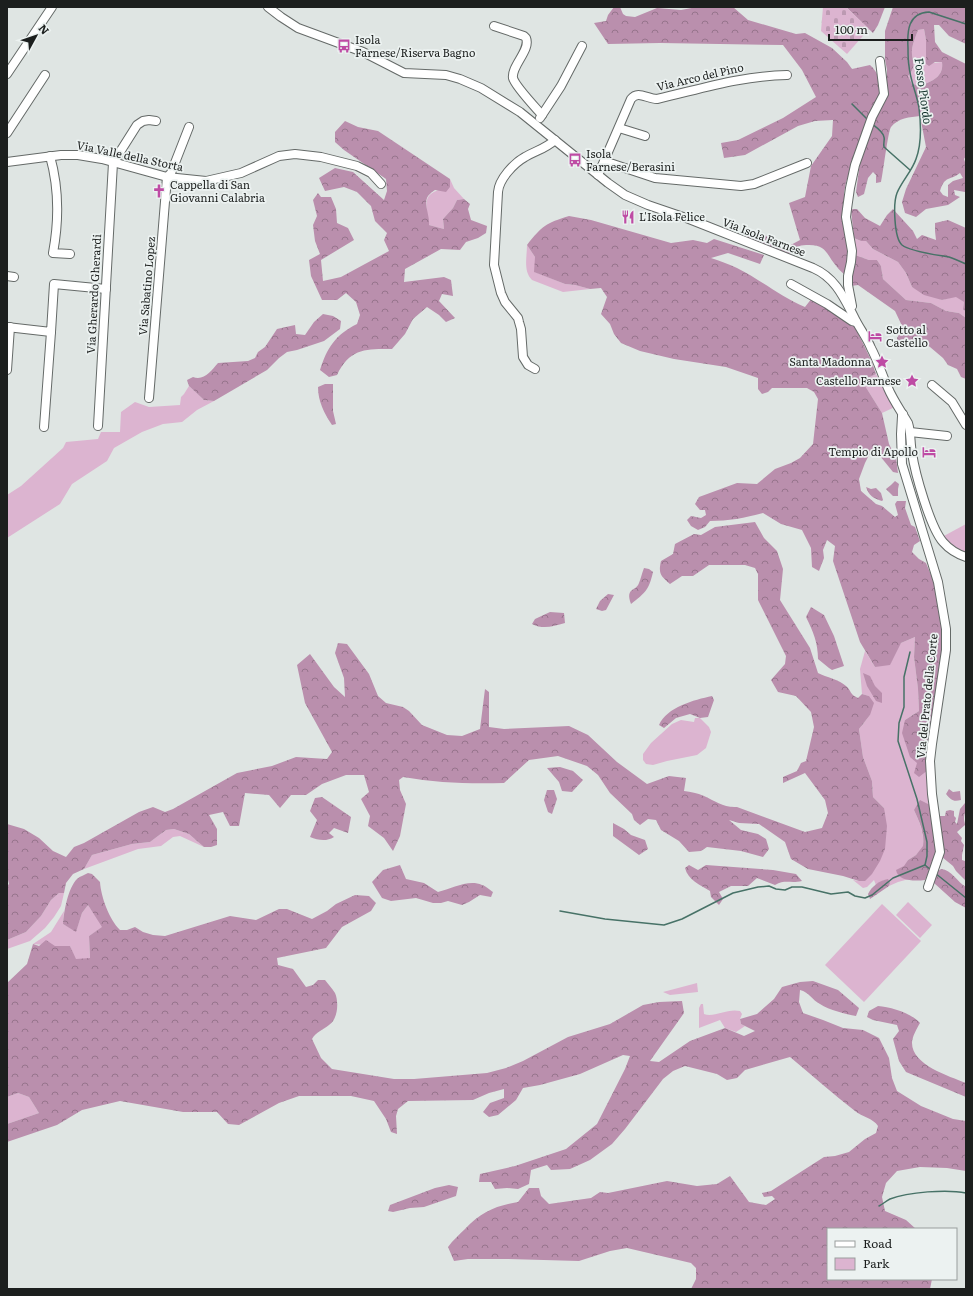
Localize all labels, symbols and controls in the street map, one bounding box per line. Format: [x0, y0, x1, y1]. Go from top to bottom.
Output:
north arrow [16, 16, 56, 56]
scale bar [829, 16, 912, 42]
text: N [35, 20, 54, 38]
text: 100 m [835, 20, 868, 38]
place label: Isola Farnese/Riserva Bagno [355, 31, 475, 60]
bus stop icon: Isola Farnese/Riserva Bagno [336, 38, 352, 54]
water label: Fosso Piordo [910, 56, 938, 125]
street label: Via Arco del Pino [655, 58, 745, 94]
street label: Via Valle della Storta [75, 136, 185, 174]
place label: Isola Farnese/Berasini [586, 145, 675, 174]
bus stop icon: Isola Farnese/Berasini [567, 152, 583, 168]
place label: Cappella di San Giovanni Calabria [170, 176, 265, 205]
church icon: Cappella di San Giovanni Calabria [151, 183, 167, 199]
place label: L'Isola Felice [639, 208, 705, 224]
restaurant icon: L'Isola Felice [620, 209, 636, 225]
street label: Via Isola Farnese [720, 213, 809, 259]
street label: Via Gherardo Gherardi [82, 233, 104, 354]
street label: Via Sabatino Lopez [134, 235, 158, 336]
place label: Sotto al Castello [886, 321, 928, 350]
hotel icon: Sotto al Castello [867, 328, 883, 344]
place label: Santa Madonna [789, 353, 871, 369]
place icon: Santa Madonna [874, 354, 890, 370]
place label: Castello Farnese [816, 372, 901, 388]
place icon: Castello Farnese [904, 373, 920, 389]
place label: Tempio di Apollo [828, 443, 918, 459]
hotel icon: Tempio di Apollo [921, 444, 937, 460]
street label: Via del Prato della Corte [912, 632, 941, 759]
legend [827, 1228, 957, 1280]
text: Road [863, 1234, 893, 1252]
text: Park [863, 1254, 890, 1272]

